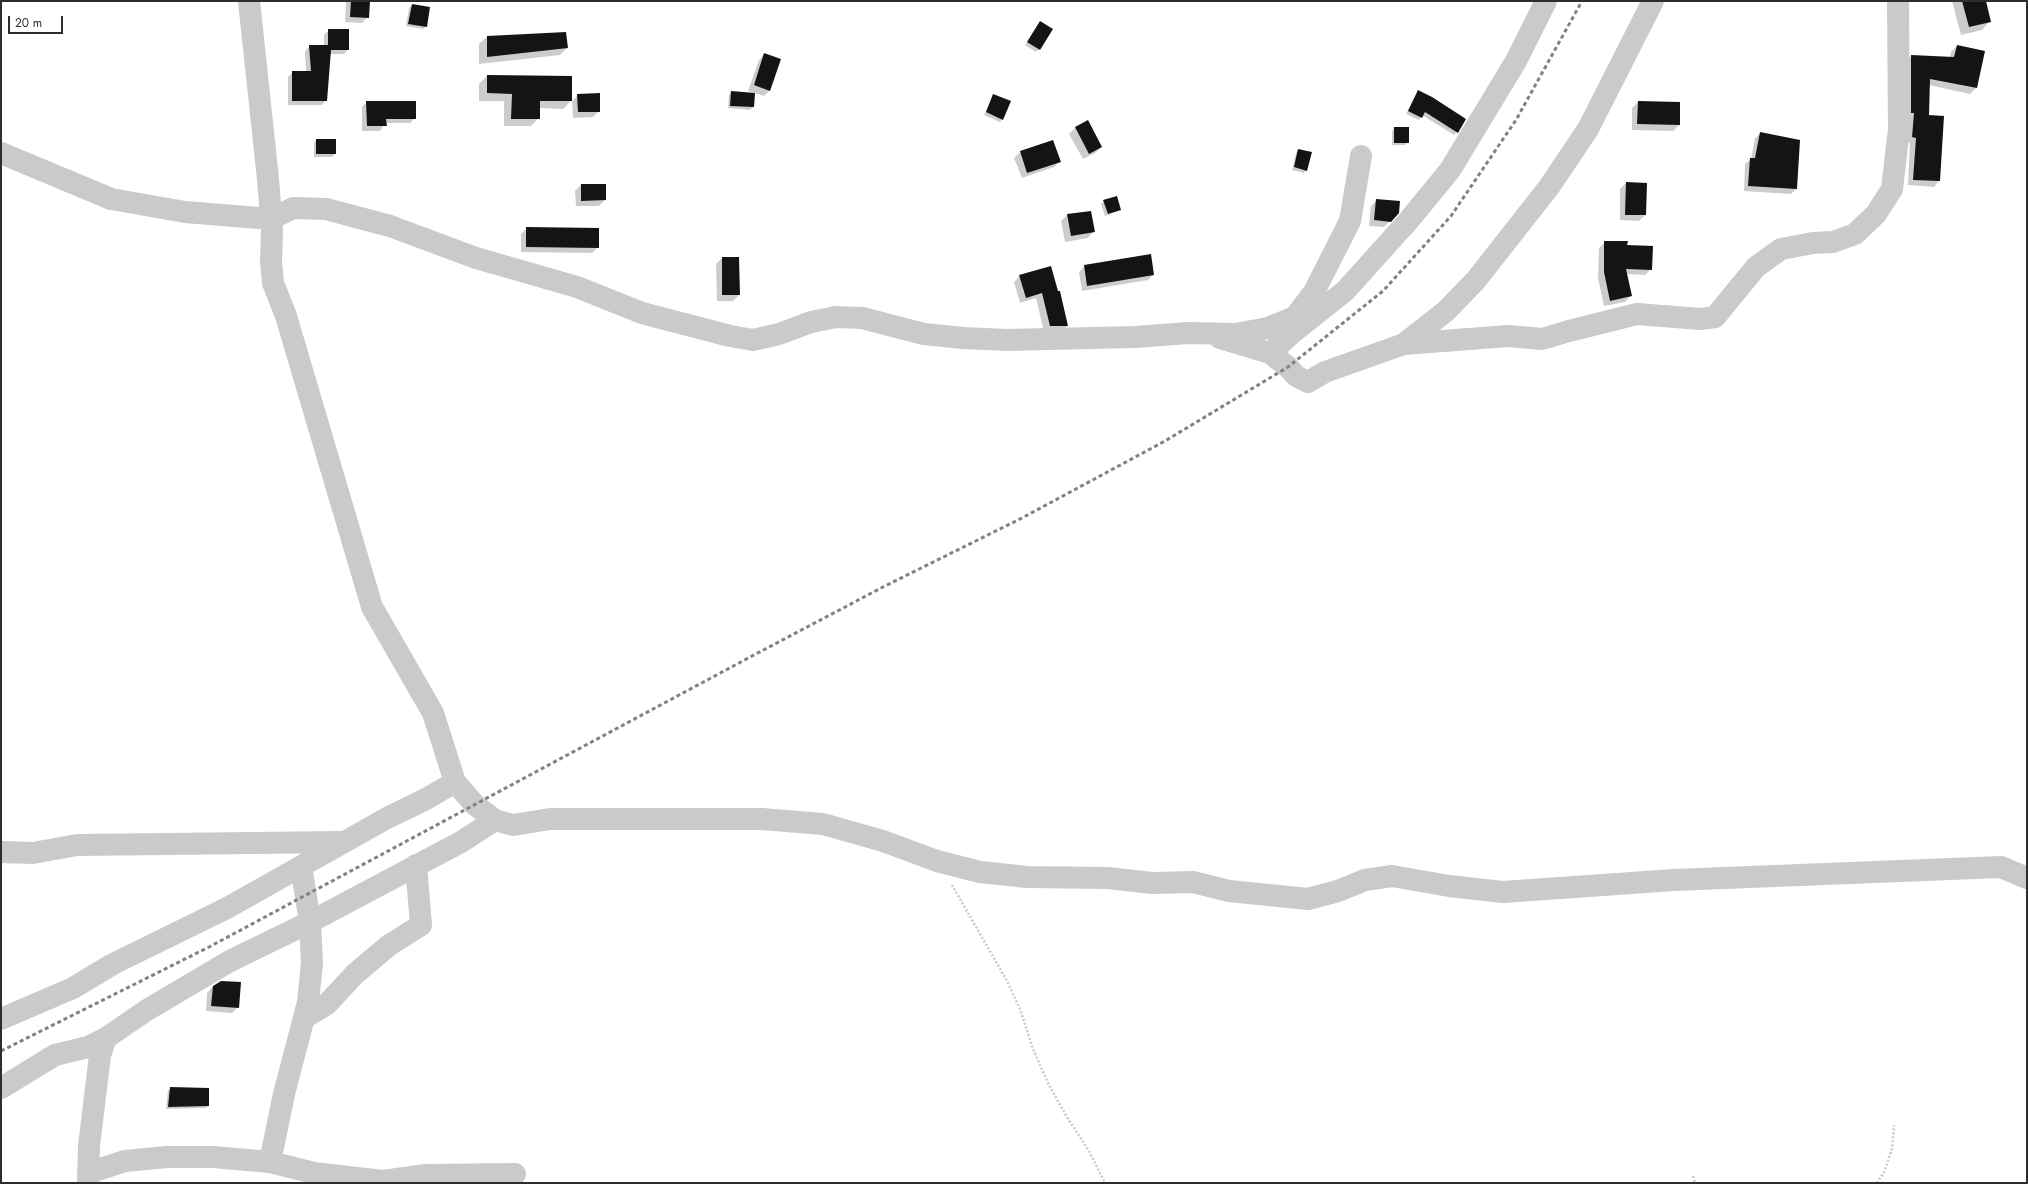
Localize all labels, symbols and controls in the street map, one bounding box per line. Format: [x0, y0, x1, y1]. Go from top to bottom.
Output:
scale bar [10, 8, 65, 34]
text: 20 m [15, 14, 42, 32]

